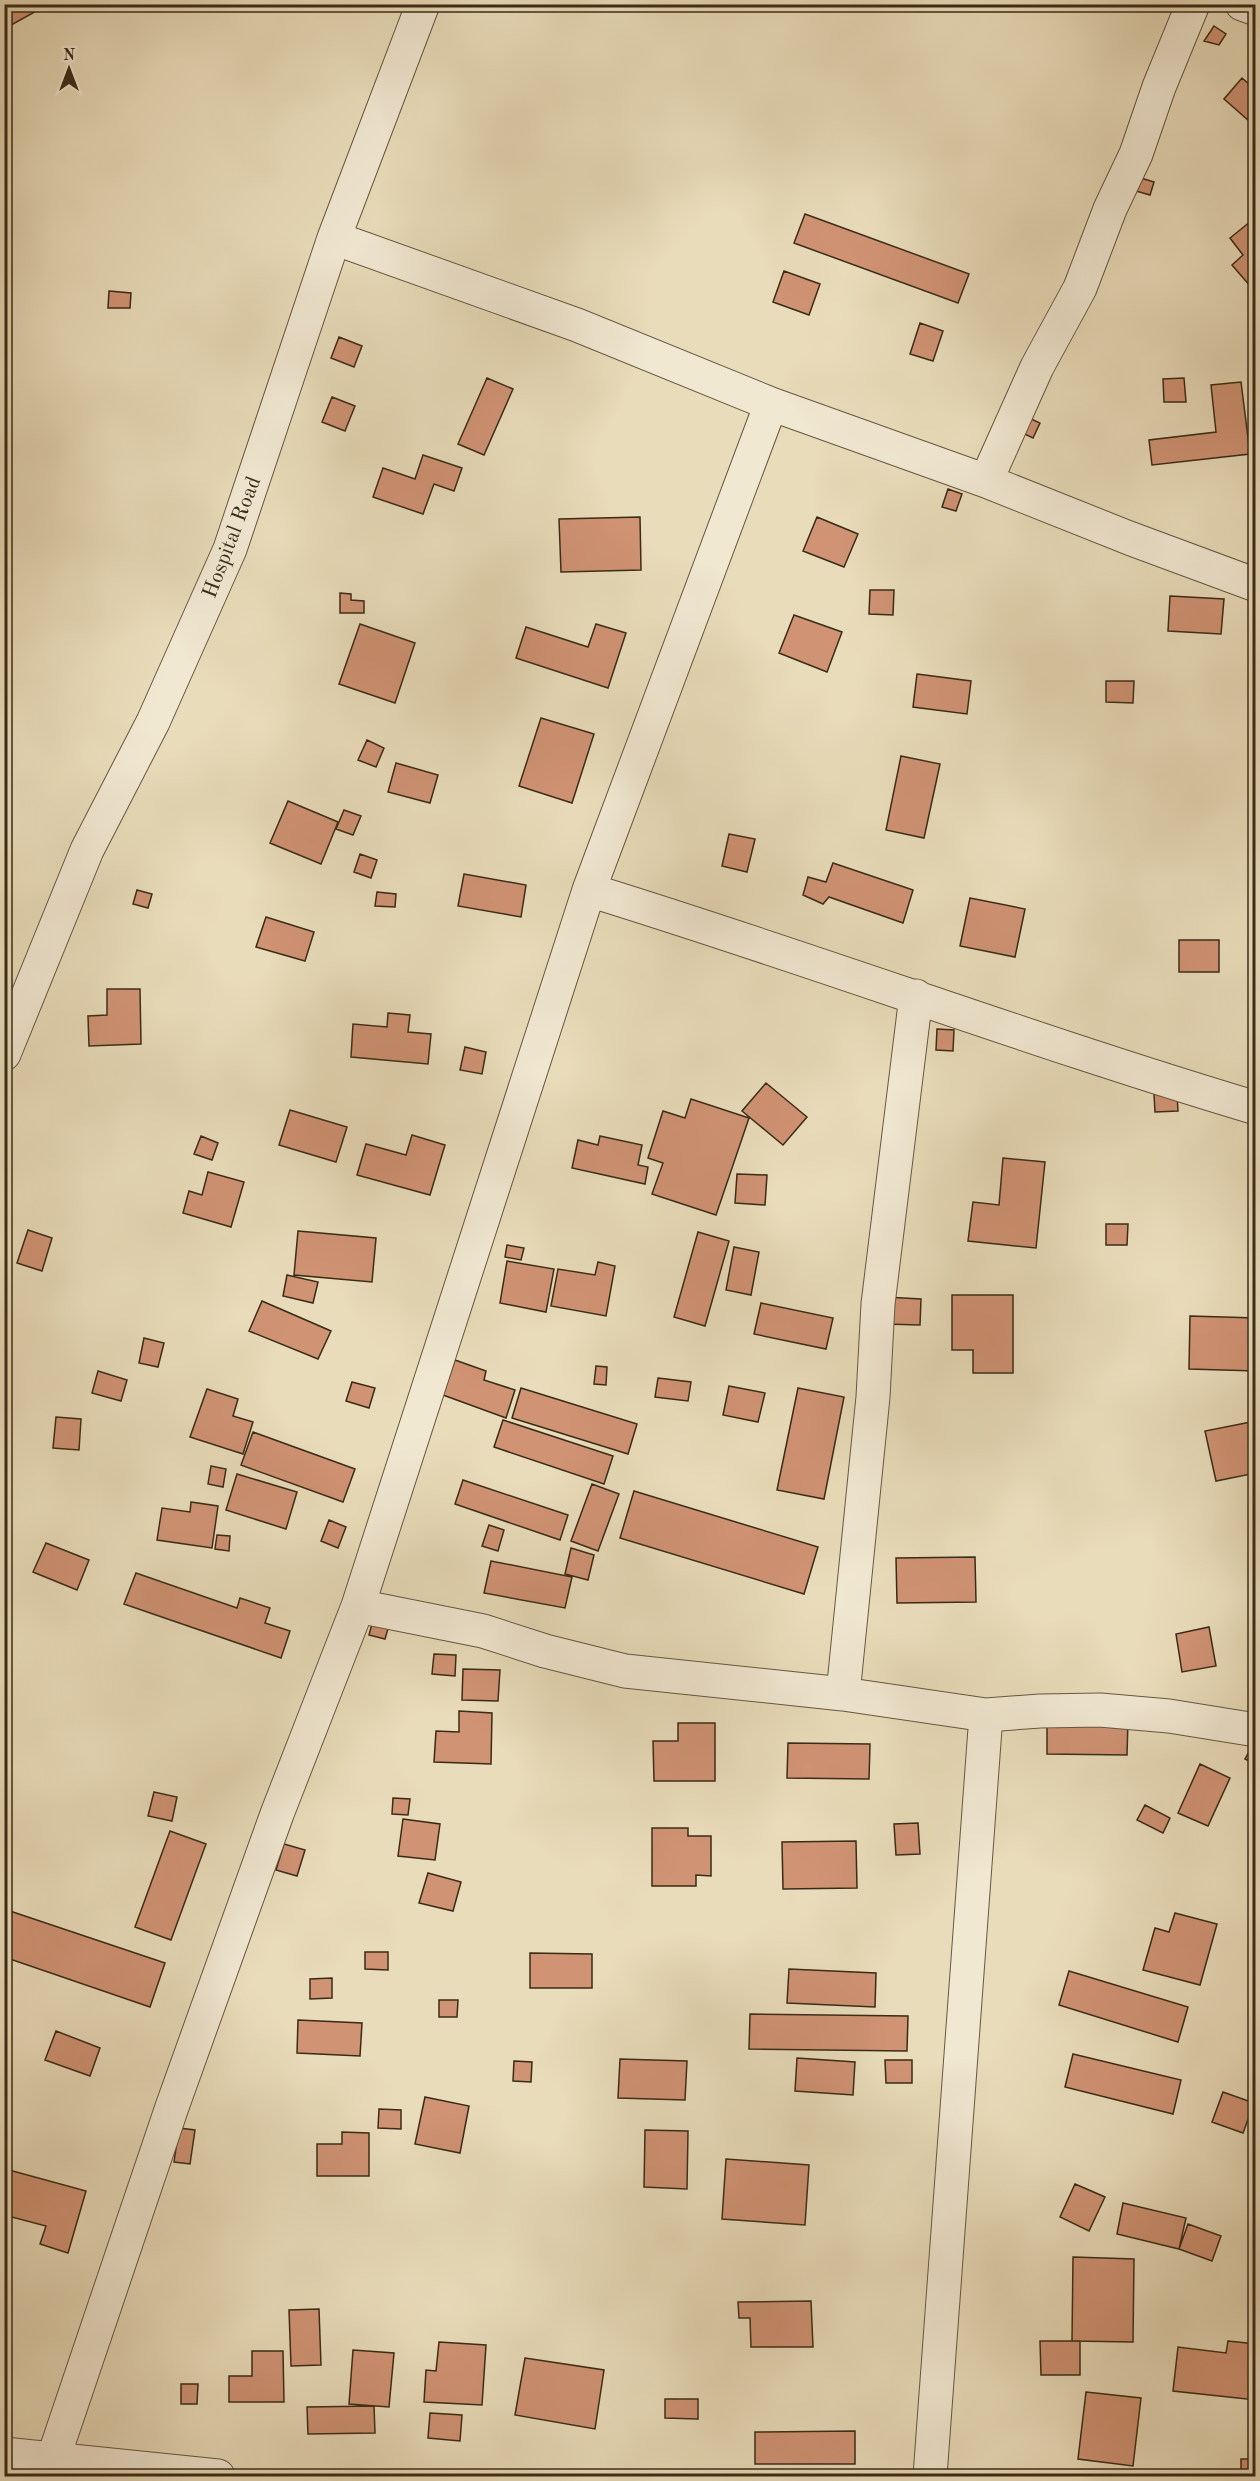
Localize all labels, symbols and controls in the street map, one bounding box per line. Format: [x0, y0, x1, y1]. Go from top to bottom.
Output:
north arrow [39, 39, 99, 99]
text: N [63, 48, 76, 64]
street label: Hospital Road [200, 474, 265, 601]

